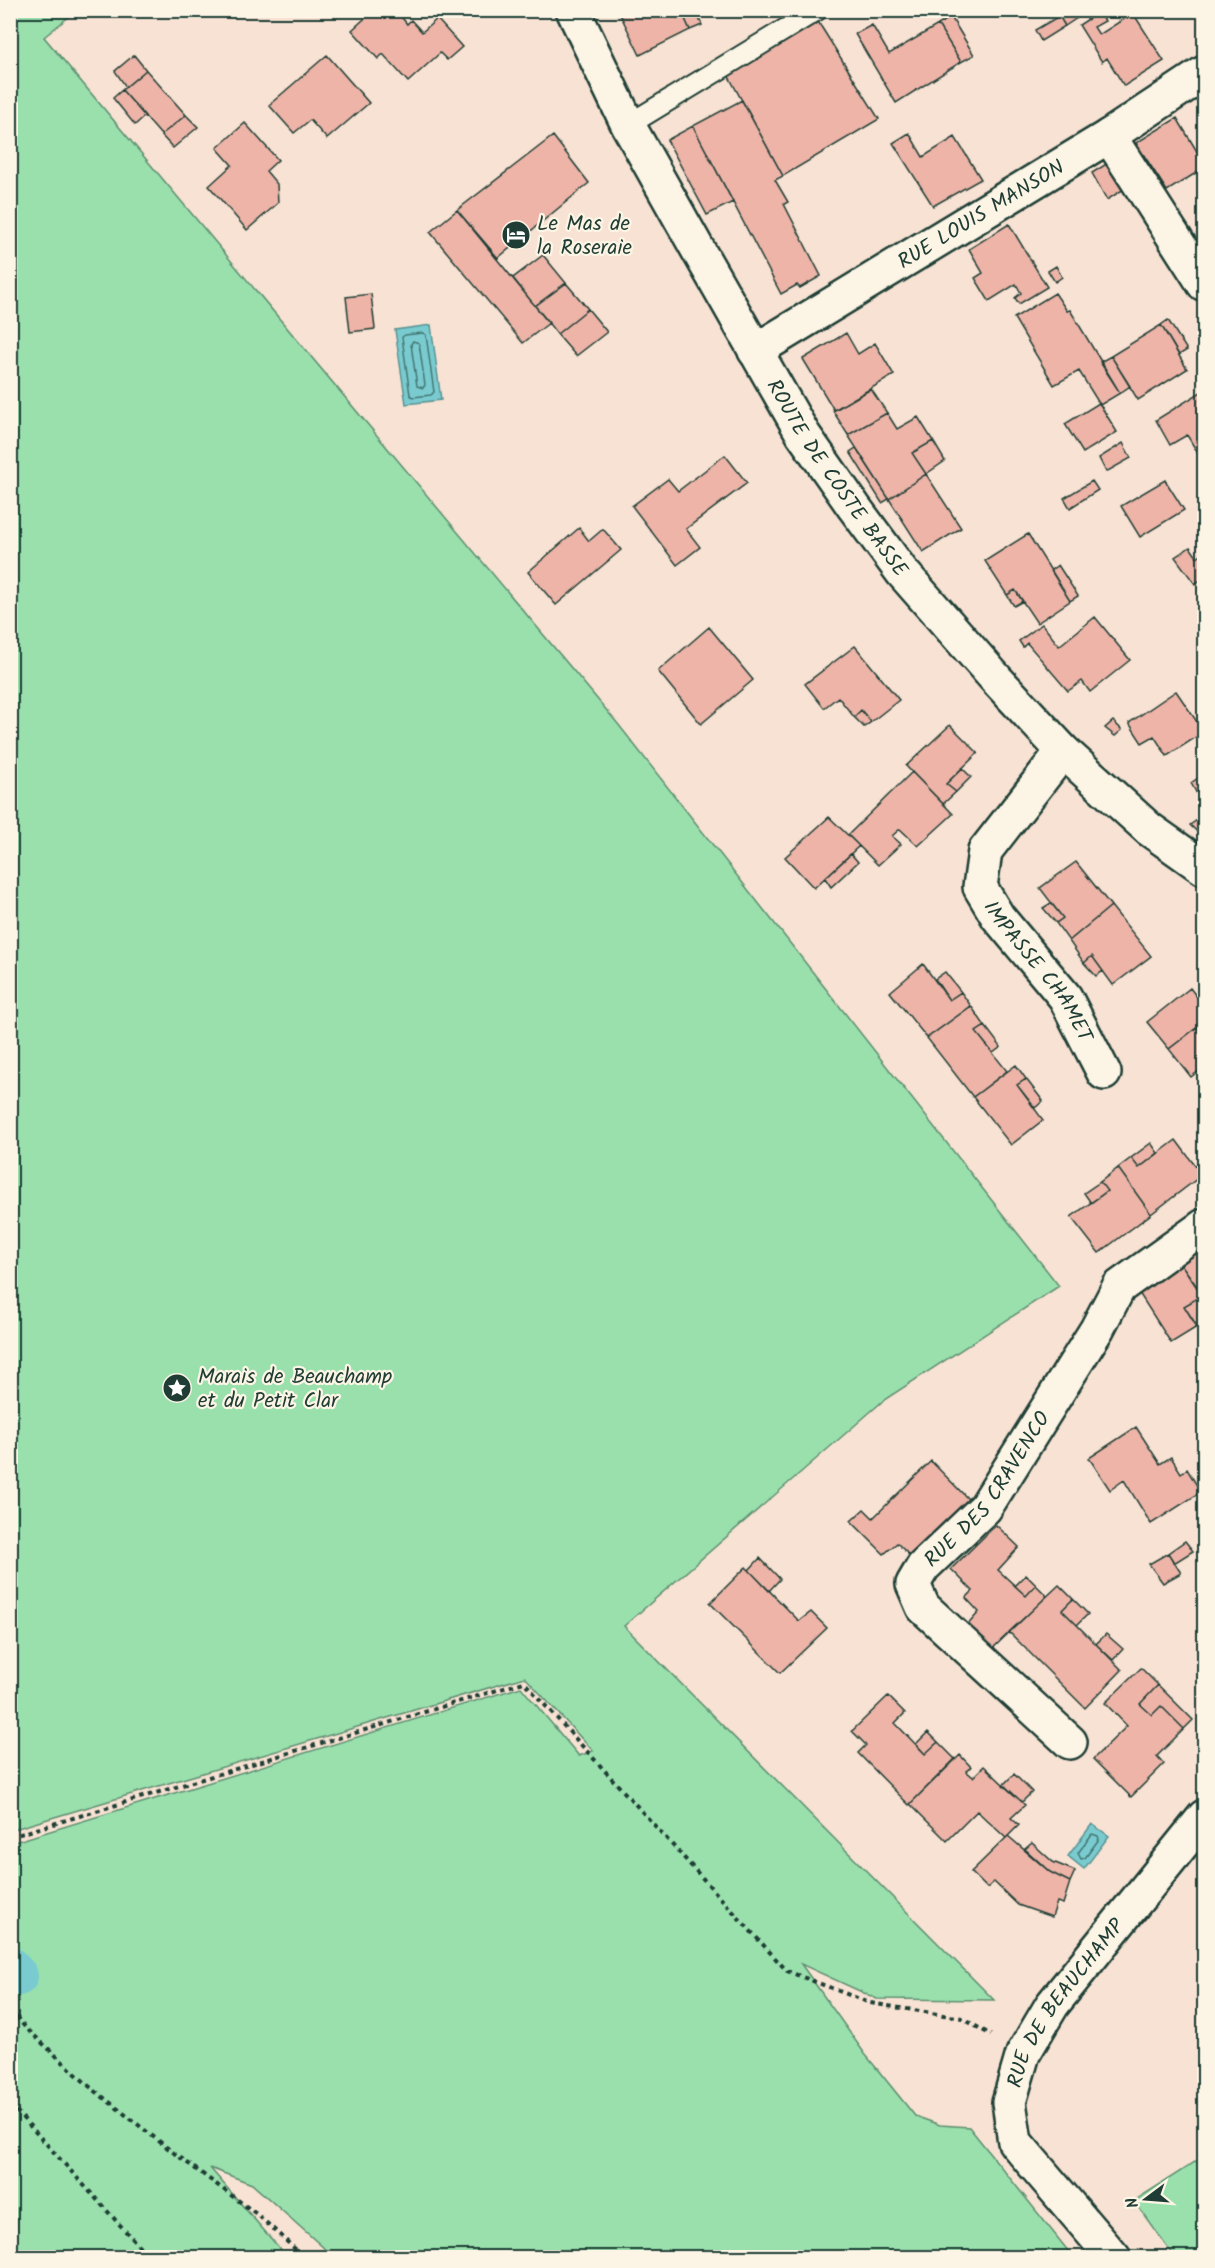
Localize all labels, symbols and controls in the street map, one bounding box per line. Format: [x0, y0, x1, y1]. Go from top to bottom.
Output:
street label: RUE LOUIS MANSON [891, 152, 1071, 279]
place label: Le Mas de la Roseraie [537, 208, 632, 265]
hotel icon: Le Mas de la Roseraie [500, 219, 532, 251]
street label: ROUTE DE COSTE BASSE [757, 373, 916, 585]
street label: IMPASSE CHAMET [974, 895, 1101, 1050]
place label: Marais de Beauchamp et du Petit Clar [198, 1361, 392, 1418]
place icon: Marais de Beauchamp et du Petit Clar [161, 1372, 193, 1404]
street label: RUE DES CRAVENCO [917, 1405, 1060, 1576]
street label: RUE DE BEAUCHAMP [999, 1912, 1134, 2092]
north arrow [1116, 2169, 1176, 2229]
text: N [1120, 2194, 1146, 2211]

